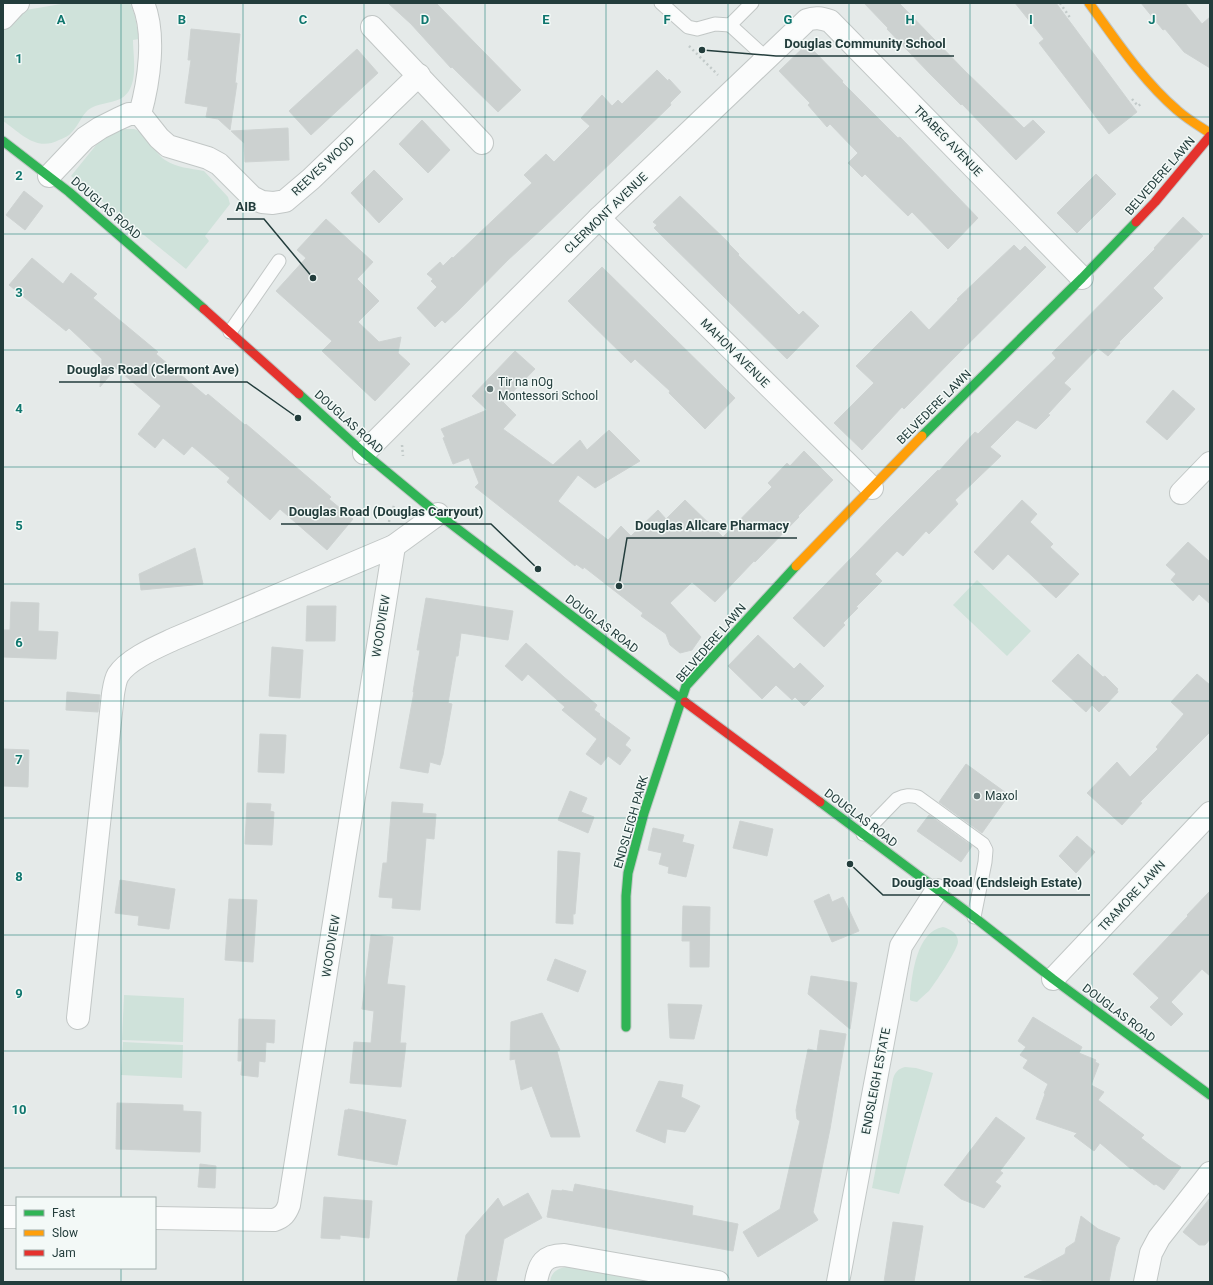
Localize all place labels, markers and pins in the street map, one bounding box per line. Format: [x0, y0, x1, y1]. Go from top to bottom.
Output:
callout: Douglas Community School [776, 31, 954, 56]
callout: AIB [227, 194, 264, 219]
callout: Douglas Road (Clermont Ave) [59, 357, 247, 382]
place label: Tir na nOg Montessori School [498, 375, 598, 403]
marker: Tir na nOg Montessori School [485, 384, 495, 394]
callout: Douglas Road (Douglas Carryout) [281, 499, 491, 524]
callout: Douglas Allcare Pharmacy [627, 513, 797, 538]
place label: Maxol [985, 789, 1018, 803]
marker: Maxol [972, 791, 982, 801]
callout: Douglas Road (Endsleigh Estate) [883, 870, 1090, 895]

